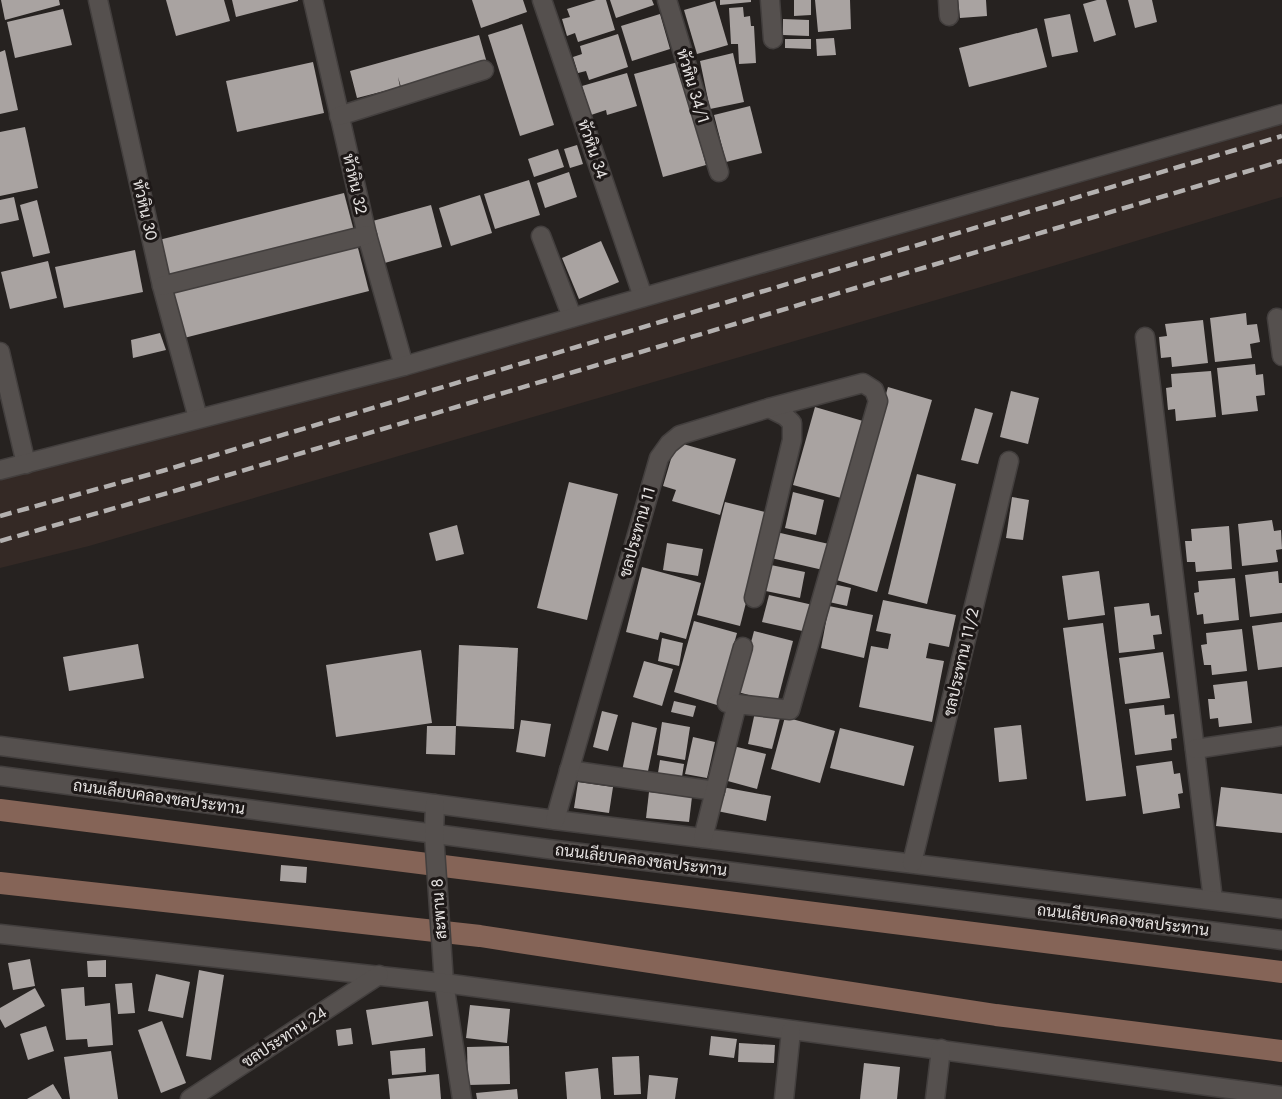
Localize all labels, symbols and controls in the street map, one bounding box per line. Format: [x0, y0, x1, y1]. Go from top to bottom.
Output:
street label: หัวหิน 34/1 [671, 46, 715, 126]
street label: หัวหิน 34 [572, 116, 614, 182]
street label: หัวหิน 32 [337, 152, 373, 216]
street label: หัวหิน 30 [127, 177, 163, 243]
street label: ชลประทาน 11 [613, 484, 661, 580]
street label: ชลประทาน 11/2 [937, 605, 985, 719]
street label: ถนนเลียบคลองชลประทาน [72, 774, 246, 820]
street label: ถนนเลียบคลองชลประทาน [554, 838, 728, 882]
street label: สะพาน 8 [425, 878, 453, 940]
street label: ถนนเลียบคลองชลประทาน [1036, 898, 1210, 942]
street label: ชลประทาน 24 [237, 1001, 331, 1073]

